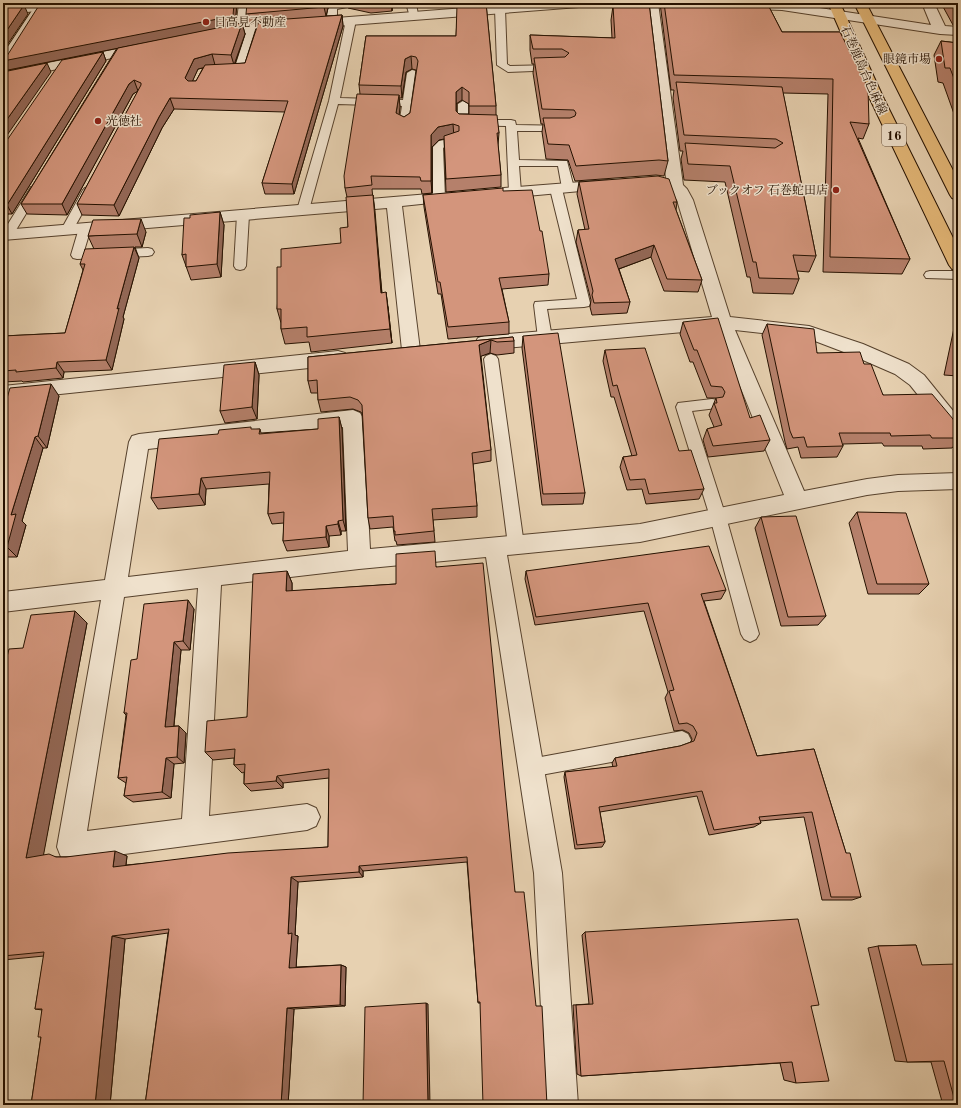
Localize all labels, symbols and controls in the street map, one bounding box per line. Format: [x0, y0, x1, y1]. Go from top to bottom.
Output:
place label: 日高見不動産 [214, 15, 286, 29]
marker: 日高見不動産 [201, 17, 211, 27]
street label: 石巻鹿島台色麻線 [838, 23, 890, 117]
place label: 眼鏡市場 [883, 52, 931, 66]
marker: 眼鏡市場 [934, 54, 944, 64]
place label: 光徳社 [106, 114, 142, 128]
marker: 光徳社 [93, 116, 103, 126]
road number: 16 [882, 124, 906, 146]
place label: ブックオフ 石巻蛇田店 [706, 183, 828, 197]
marker: ブックオフ 石巻蛇田店 [831, 185, 841, 195]

